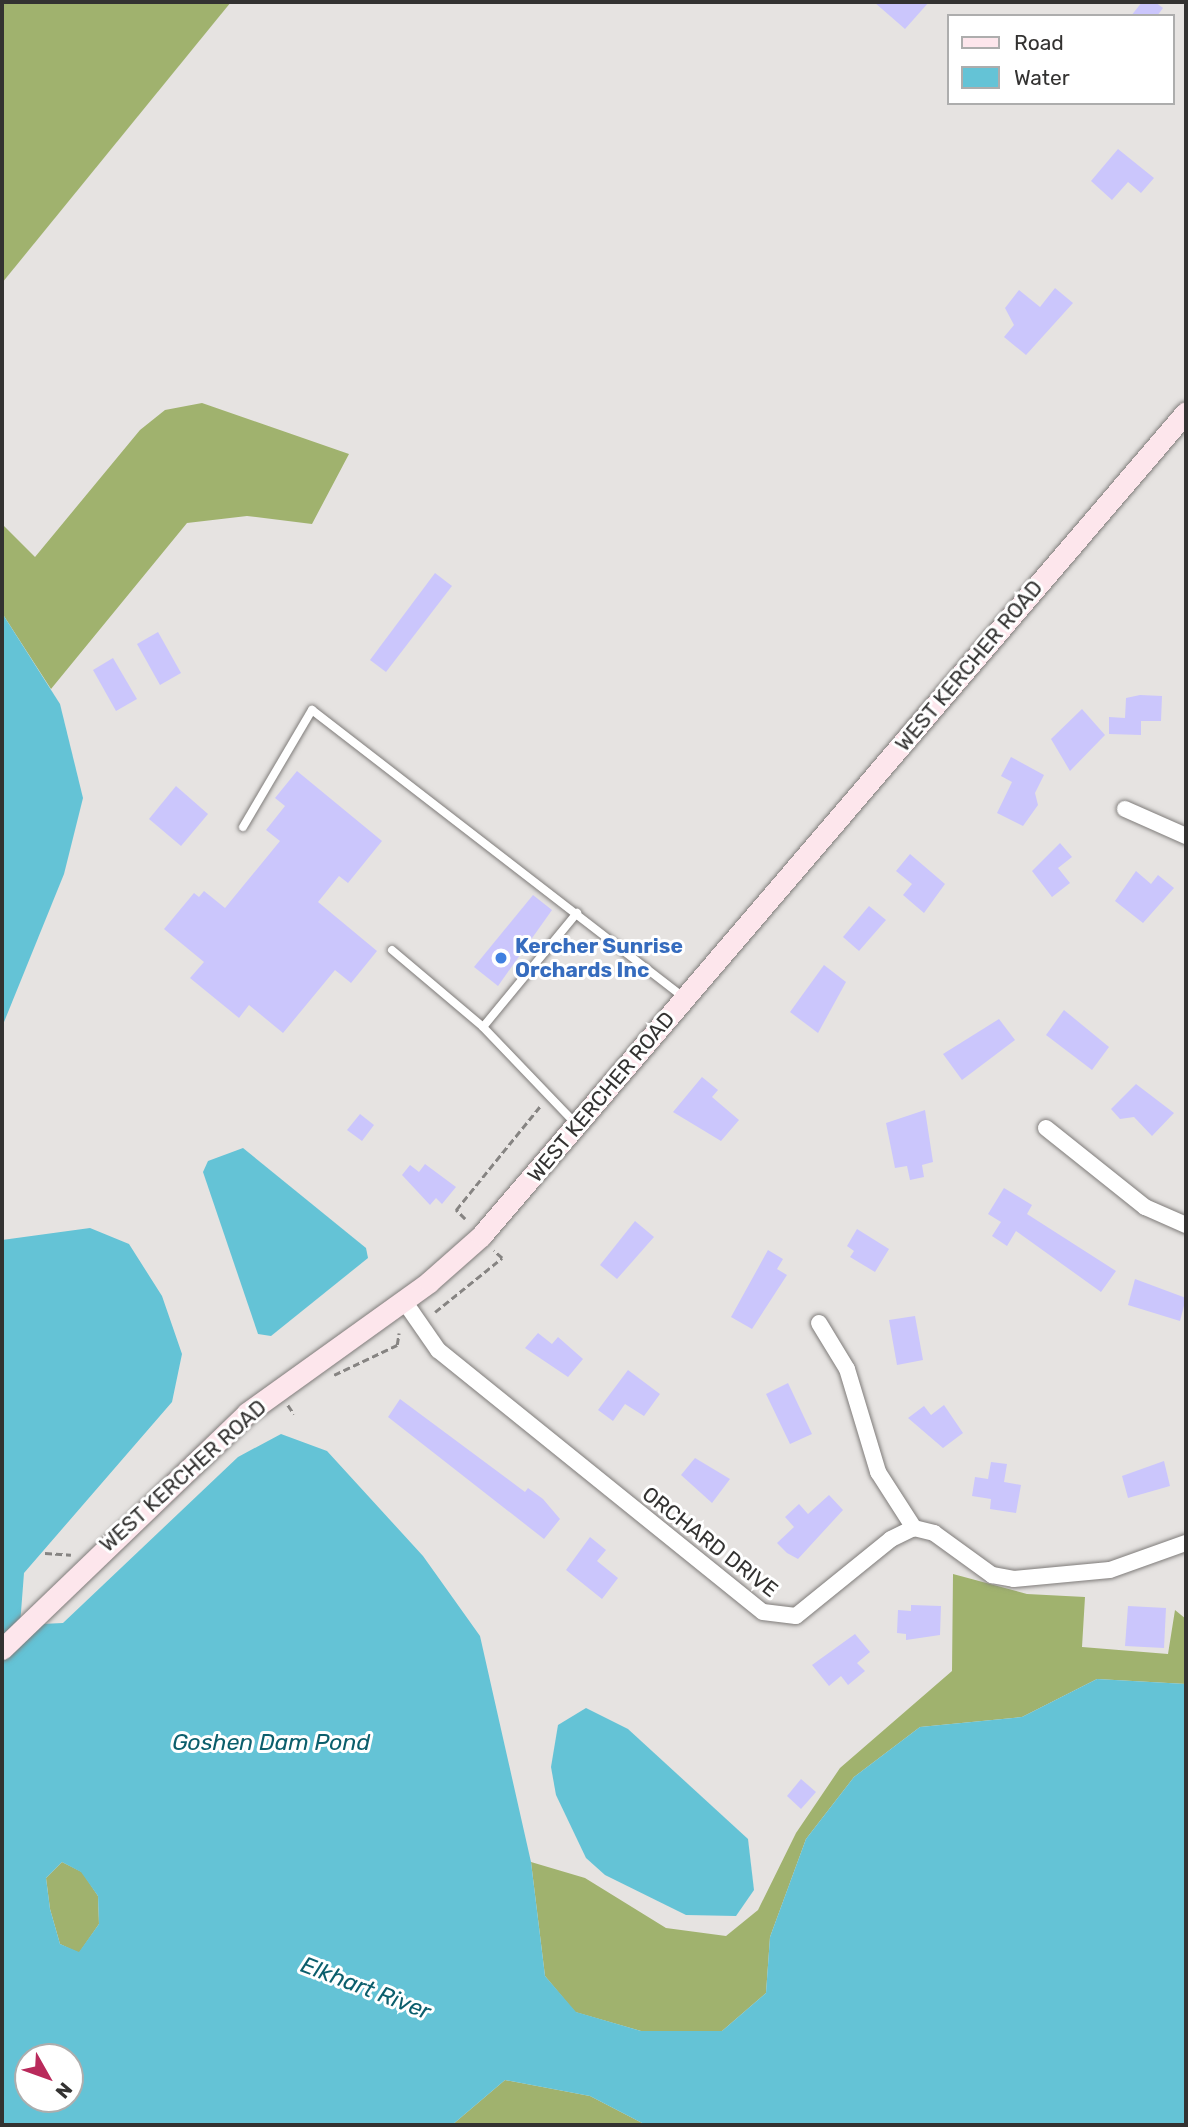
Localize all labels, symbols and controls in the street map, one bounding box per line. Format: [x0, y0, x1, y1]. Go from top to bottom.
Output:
legend [946, 14, 1174, 105]
text: Road [1014, 30, 1064, 55]
text: Water [1014, 65, 1070, 90]
street label: WEST KERCHER ROAD [890, 575, 1048, 757]
place label: Kercher Sunrise Orchards Inc [515, 933, 683, 983]
marker: Kercher Sunrise Orchards Inc [493, 950, 509, 966]
street label: WEST KERCHER ROAD [522, 1006, 680, 1188]
street label: WEST KERCHER ROAD [94, 1394, 272, 1558]
street label: ORCHARD DRIVE [637, 1481, 783, 1603]
water label: Goshen Dam Pond [172, 1728, 370, 1756]
water label: Elkhart River [297, 1951, 435, 2025]
north arrow [14, 2043, 84, 2113]
text: N [51, 2078, 77, 2103]

